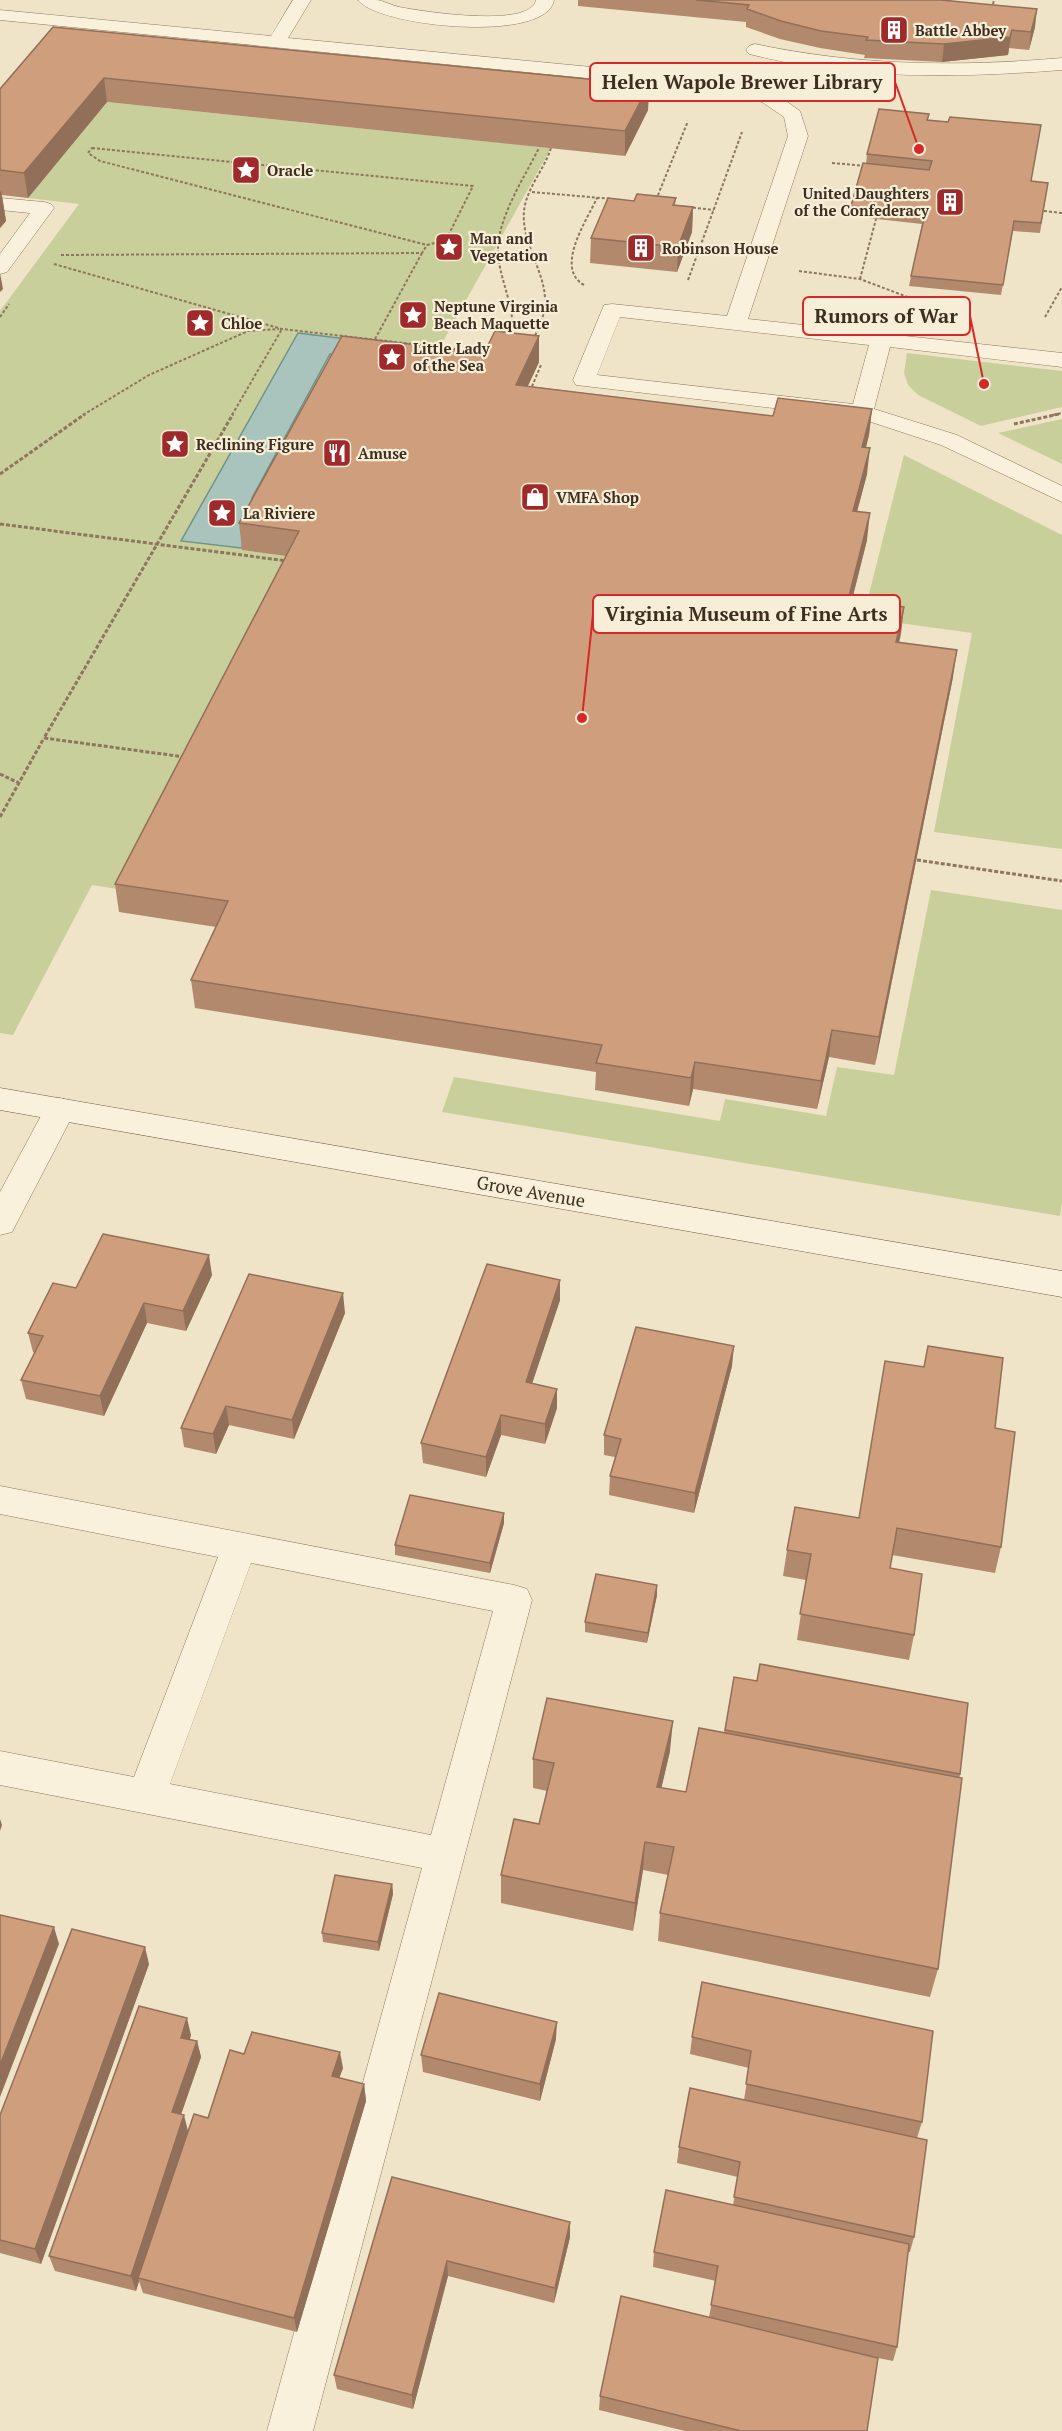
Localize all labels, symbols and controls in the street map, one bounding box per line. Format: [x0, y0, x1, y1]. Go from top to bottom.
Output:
building icon: Battle Abbey [878, 14, 910, 46]
place label: Battle Abbey [915, 20, 1007, 40]
callout: Helen Wapole Brewer Library [590, 63, 895, 101]
text: Helen Wapole Brewer Library [602, 68, 883, 95]
place icon: Oracle [230, 154, 262, 186]
place label: Oracle [267, 160, 313, 180]
place label: United Daughters of the Confederacy [794, 183, 930, 220]
building icon: United Daughters of the Confederacy [934, 186, 966, 218]
place label: Man and Vegetation [470, 228, 548, 265]
place icon: Man and Vegetation [433, 231, 465, 263]
building icon: Robinson House [625, 232, 657, 264]
place label: Robinson House [662, 238, 778, 258]
place label: Neptune Virginia Beach Maquette [434, 296, 559, 333]
callout: Rumors of War [803, 297, 970, 335]
place icon: Neptune Virginia Beach Maquette [397, 299, 429, 331]
text: Rumors of War [814, 302, 958, 329]
place icon: Chloe [184, 307, 216, 339]
place label: Chloe [221, 313, 262, 333]
place label: Little Lady of the Sea [413, 338, 491, 375]
place icon: Little Lady of the Sea [376, 341, 408, 373]
place icon: Reclining Figure [159, 428, 191, 460]
place label: Reclining Figure [196, 434, 314, 454]
restaurant icon: Amuse [321, 437, 353, 469]
place label: Amuse [358, 443, 407, 463]
shop icon: VMFA Shop [519, 481, 551, 513]
place label: VMFA Shop [556, 487, 639, 507]
place icon: La Riviere [206, 497, 238, 529]
place label: La Riviere [243, 503, 315, 523]
callout: Virginia Museum of Fine Arts [593, 595, 900, 633]
text: Virginia Museum of Fine Arts [605, 600, 887, 627]
street label: Grove Avenue [475, 1170, 587, 1212]

